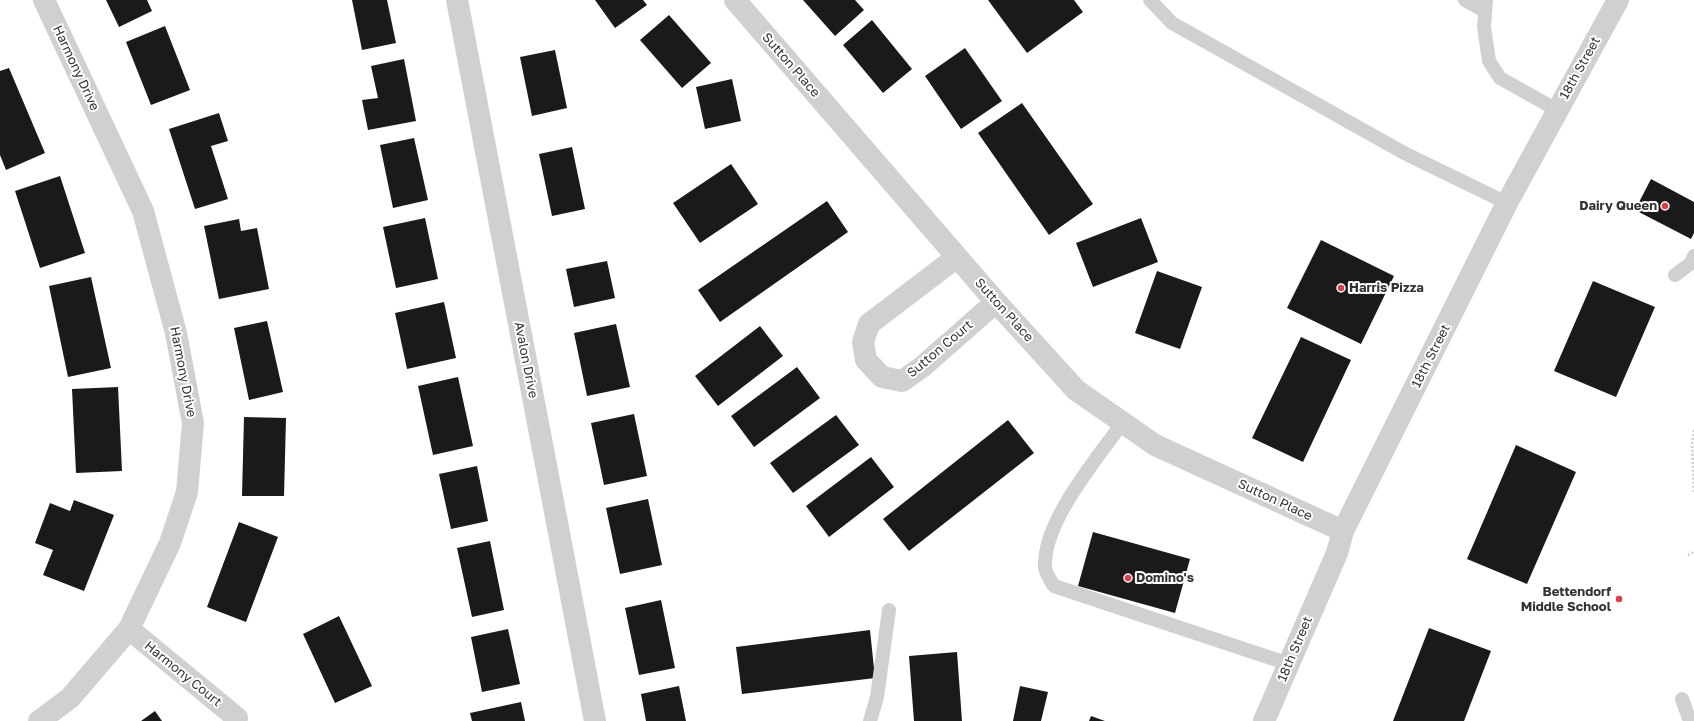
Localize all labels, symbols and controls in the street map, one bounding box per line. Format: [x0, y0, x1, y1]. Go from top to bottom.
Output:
street label: Harmony Drive [49, 23, 103, 113]
street label: Sutton Place [759, 30, 823, 100]
street label: 18th Street [1556, 34, 1604, 102]
place label: Dairy Queen [1579, 198, 1657, 214]
marker: Dairy Queen [1660, 201, 1670, 211]
street label: Sutton Place [971, 275, 1037, 345]
place label: Harris Pizza [1349, 280, 1424, 296]
marker: Harris Pizza [1336, 283, 1346, 293]
street label: Sutton Court [904, 317, 976, 381]
street label: Avalon Drive [511, 320, 541, 400]
street label: 18th Street [1408, 322, 1454, 390]
street label: Harmony Drive [167, 325, 199, 419]
street label: Sutton Place [1235, 476, 1315, 524]
place label: Domino's [1136, 570, 1194, 586]
marker: Domino's [1123, 573, 1133, 583]
place label: Bettendorf Middle School [1521, 584, 1611, 615]
marker: Bettendorf Middle School [1614, 594, 1624, 604]
street label: 18th Street [1274, 614, 1316, 684]
street label: Harmony Court [141, 638, 225, 710]

